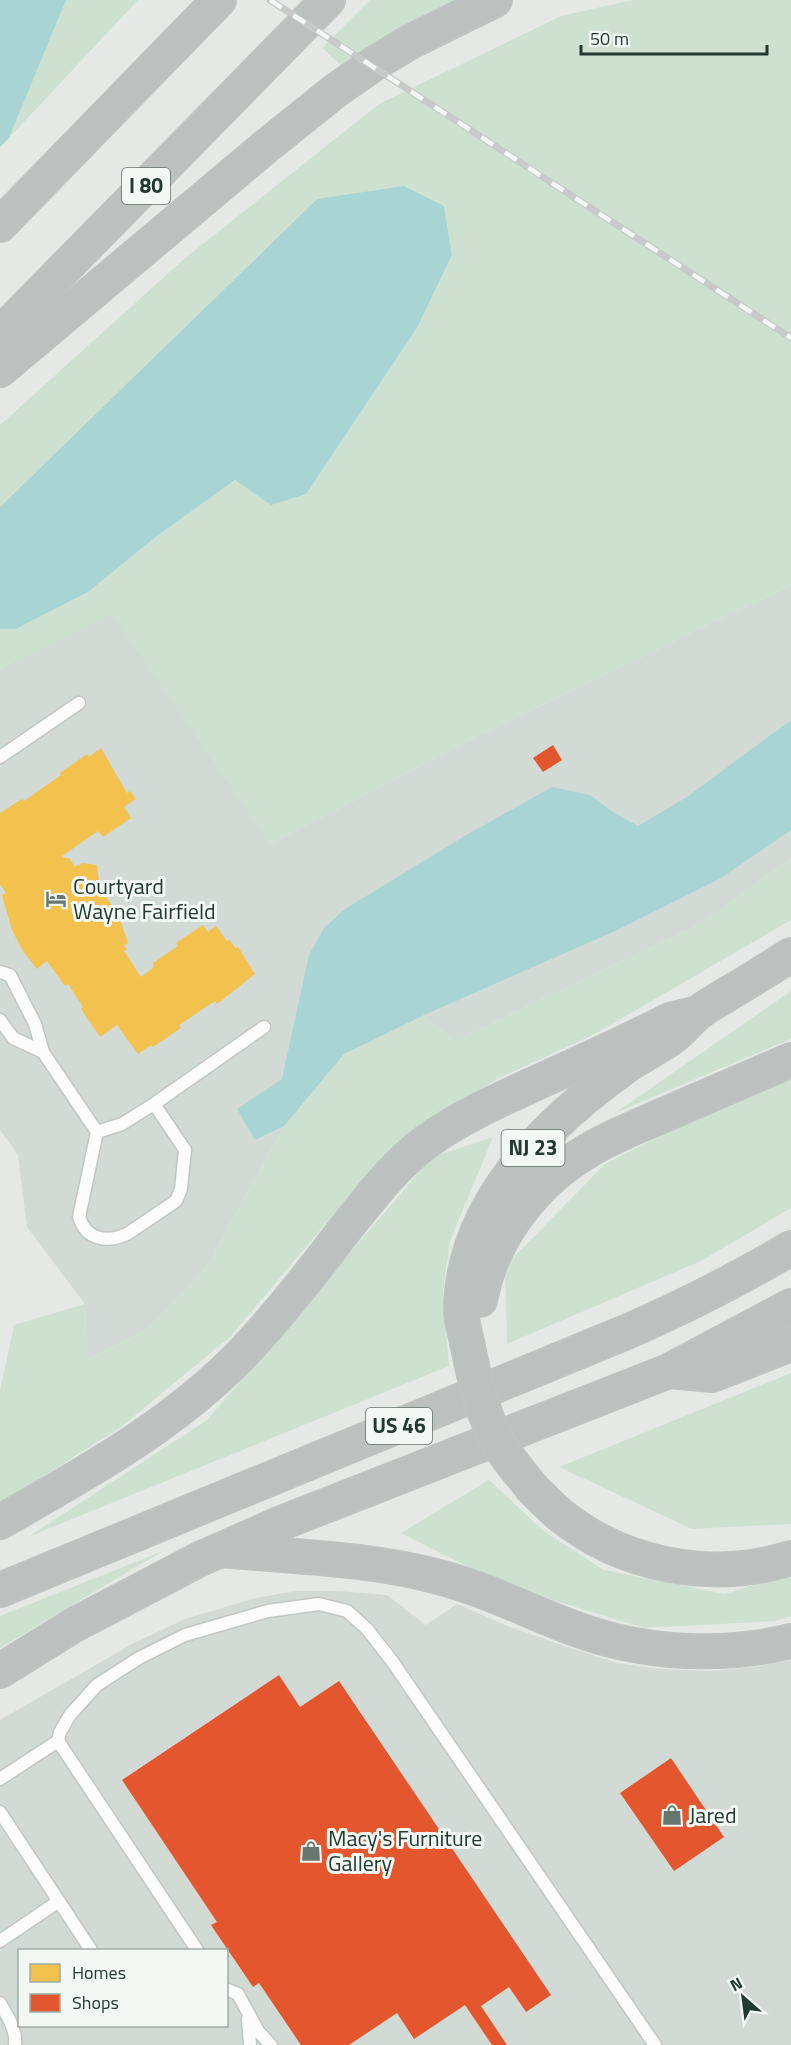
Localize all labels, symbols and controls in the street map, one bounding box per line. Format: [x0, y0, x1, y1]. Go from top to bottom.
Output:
scale bar [581, 18, 767, 56]
text: 50 m [590, 25, 629, 52]
road number: I 80 [122, 168, 170, 204]
place label: Courtyard Wayne Fairfield [73, 869, 216, 928]
hotel icon: Courtyard Wayne Fairfield [44, 887, 68, 911]
road number: NJ 23 [502, 1130, 564, 1166]
road number: US 46 [366, 1408, 432, 1444]
place label: Jared [689, 1798, 737, 1832]
shop icon: Jared [660, 1803, 684, 1827]
place label: Macy's Furniture Gallery [328, 1821, 482, 1880]
shop icon: Macy's Furniture Gallery [299, 1839, 323, 1863]
legend [18, 1949, 228, 2027]
text: Homes [72, 1959, 126, 1986]
north arrow [713, 1967, 773, 2027]
text: N [725, 1971, 746, 1997]
text: Shops [72, 1989, 119, 2016]

